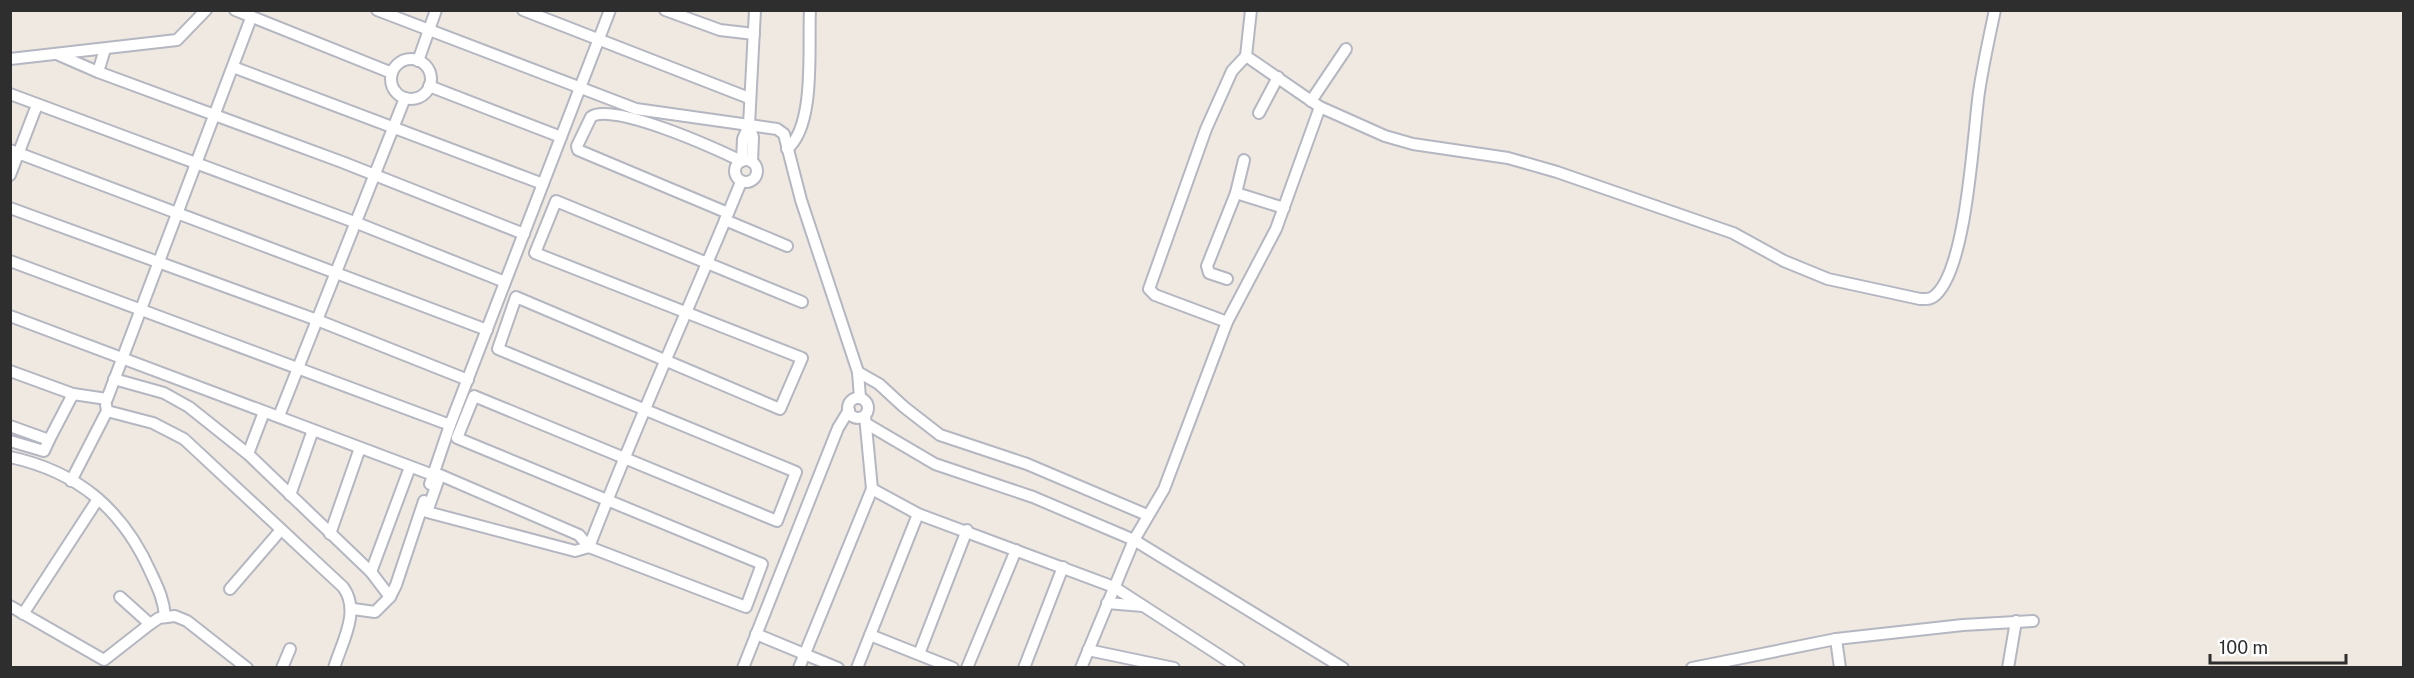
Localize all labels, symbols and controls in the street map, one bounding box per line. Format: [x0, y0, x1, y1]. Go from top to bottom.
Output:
scale bar [2210, 627, 2346, 665]
text: 100 m [2219, 637, 2268, 658]

